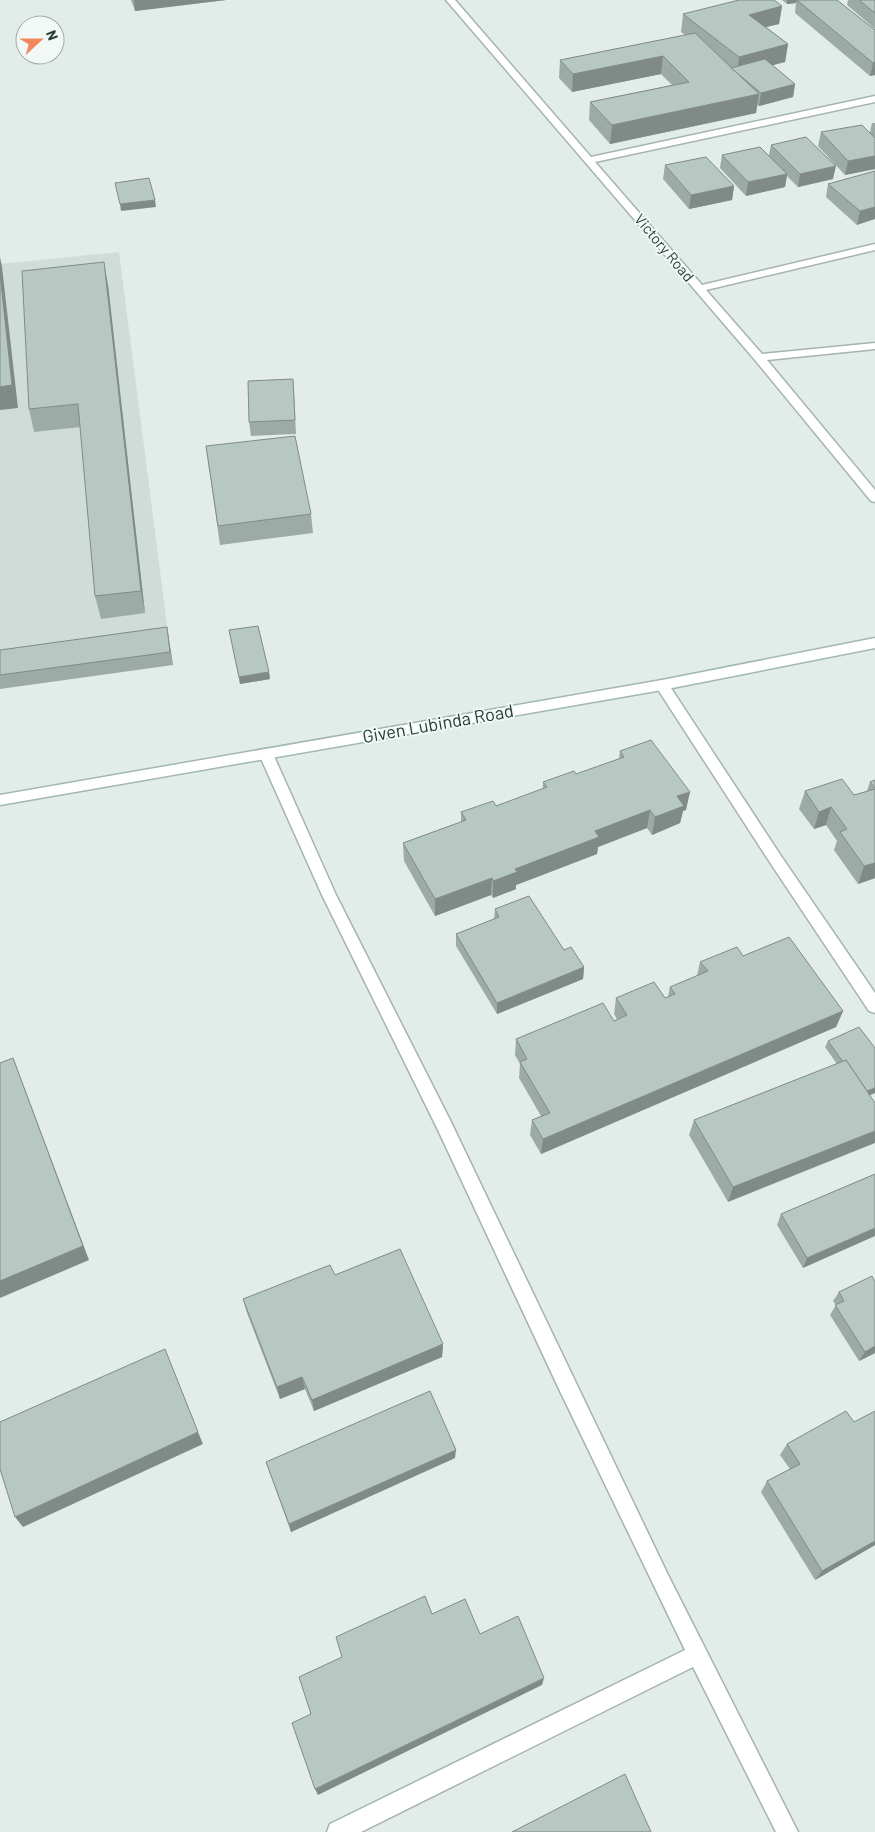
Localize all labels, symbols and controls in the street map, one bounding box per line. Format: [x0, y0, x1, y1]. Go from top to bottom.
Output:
north arrow [15, 15, 65, 65]
text: N [43, 28, 62, 43]
street label: Victory Road [631, 210, 698, 285]
street label: Given Lubinda Road [361, 699, 515, 747]

